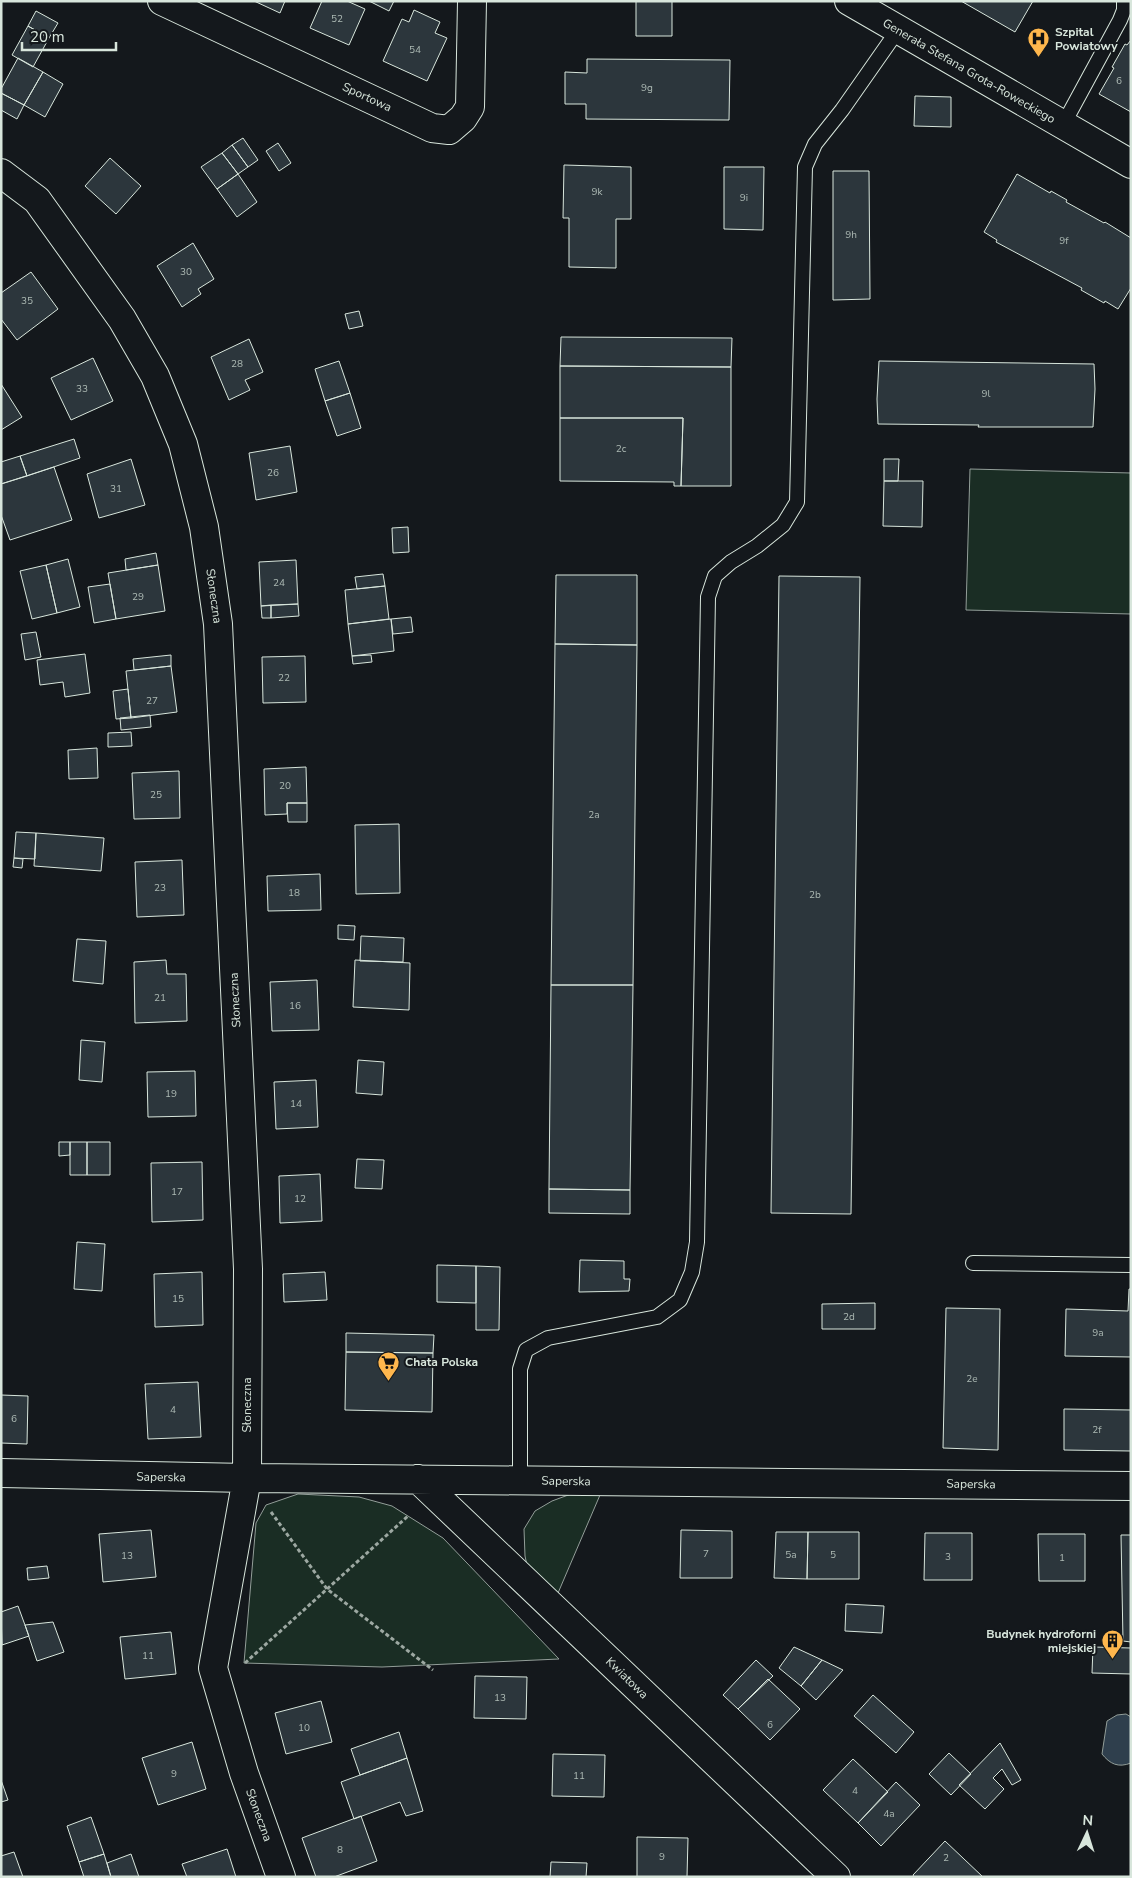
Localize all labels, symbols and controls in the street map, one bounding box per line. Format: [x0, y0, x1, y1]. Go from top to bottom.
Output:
house number: 52 [331, 12, 343, 26]
street label: Generała Stefana Grota-Roweckiego [880, 15, 1058, 127]
scale bar [22, 20, 116, 52]
place label: Szpital Powiatowy [1055, 24, 1118, 54]
text: 20 m [30, 27, 65, 47]
hospital icon: Szpital Powiatowy [1027, 27, 1051, 58]
house number: 54 [409, 43, 421, 57]
house number: 6 [1116, 74, 1122, 88]
street label: Sportowa [340, 79, 394, 115]
house number: 9g [641, 81, 653, 95]
house number: 9k [592, 185, 604, 199]
house number: 9i [740, 191, 748, 205]
house number: 9h [845, 228, 857, 242]
house number: 9f [1059, 234, 1069, 248]
house number: 30 [180, 265, 192, 279]
house number: 35 [21, 294, 33, 308]
house number: 28 [231, 357, 243, 371]
house number: 33 [76, 382, 88, 396]
house number: 9l [982, 387, 991, 401]
house number: 2c [616, 442, 627, 456]
house number: 26 [267, 466, 279, 480]
house number: 31 [110, 482, 122, 496]
street label: Słoneczna [202, 568, 226, 624]
house number: 24 [273, 576, 285, 590]
house number: 29 [132, 590, 144, 604]
house number: 22 [278, 671, 290, 685]
house number: 27 [146, 694, 158, 708]
house number: 20 [279, 779, 291, 793]
house number: 25 [150, 788, 162, 802]
house number: 2a [588, 808, 600, 822]
house number: 23 [154, 881, 166, 895]
house number: 18 [288, 886, 300, 900]
house number: 2b [809, 888, 821, 902]
street label: Słoneczna [226, 972, 244, 1028]
house number: 21 [154, 991, 166, 1005]
house number: 16 [289, 999, 301, 1013]
house number: 19 [165, 1087, 177, 1101]
house number: 14 [290, 1097, 302, 1111]
house number: 17 [171, 1185, 183, 1199]
house number: 12 [294, 1192, 306, 1206]
house number: 15 [172, 1292, 184, 1306]
house number: 2d [843, 1310, 855, 1324]
house number: 9a [1092, 1326, 1104, 1340]
supermarket icon: Chata Polska [377, 1350, 401, 1381]
place label: Chata Polska [405, 1354, 478, 1370]
house number: 2e [966, 1372, 978, 1386]
street label: Słoneczna [239, 1377, 255, 1433]
house number: 4 [170, 1403, 176, 1417]
house number: 6 [11, 1412, 17, 1426]
house number: 2f [1092, 1423, 1102, 1437]
street label: Saperska [136, 1469, 186, 1485]
street label: Saperska [541, 1473, 591, 1489]
street label: Saperska [946, 1476, 996, 1492]
house number: 7 [703, 1547, 709, 1561]
house number: 5a [785, 1548, 797, 1562]
house number: 5 [830, 1548, 836, 1562]
house number: 13 [121, 1549, 133, 1563]
house number: 3 [945, 1550, 951, 1564]
house number: 1 [1059, 1551, 1065, 1565]
place label: Budynek hydroforni miejskiej [986, 1626, 1096, 1656]
building icon: Budynek hydroforni miejskiej [1100, 1629, 1124, 1660]
house number: 11 [142, 1649, 154, 1663]
street label: Kwiatowa [602, 1654, 652, 1702]
house number: 13 [494, 1691, 506, 1705]
house number: 6 [767, 1718, 773, 1732]
house number: 10 [298, 1721, 310, 1735]
house number: 9 [171, 1767, 177, 1781]
house number: 11 [573, 1769, 585, 1783]
house number: 4 [852, 1784, 858, 1798]
street label: Słoneczna [242, 1786, 276, 1844]
house number: 4a [883, 1807, 895, 1821]
north arrow [1062, 1808, 1112, 1858]
text: N [1082, 1811, 1094, 1830]
house number: 8 [337, 1843, 343, 1857]
house number: 9 [659, 1850, 665, 1864]
house number: 2 [943, 1851, 949, 1865]

